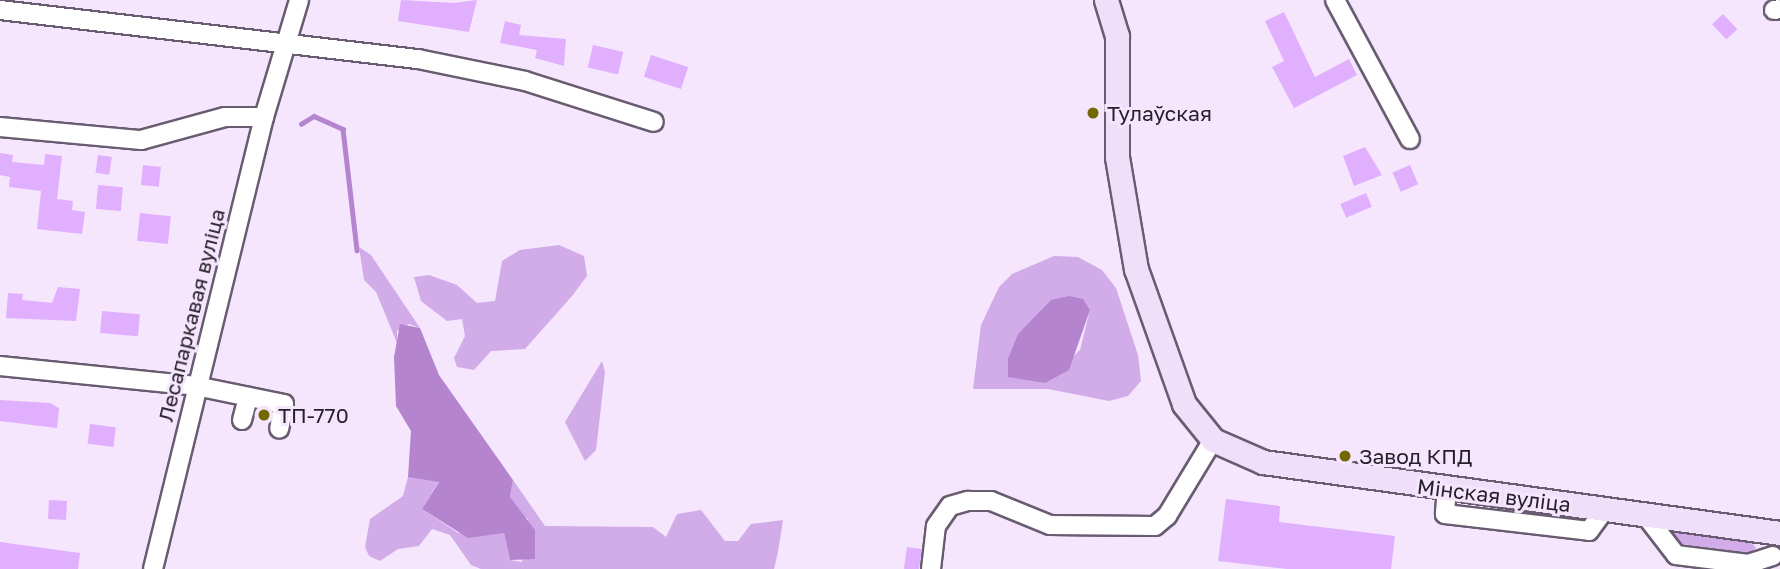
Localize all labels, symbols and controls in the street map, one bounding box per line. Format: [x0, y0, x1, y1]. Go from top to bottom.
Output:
place label: Тулаўская [1107, 100, 1212, 126]
marker: Тулаўская [1085, 105, 1101, 121]
street label: Лесапаркавая вуліца [152, 206, 230, 424]
place label: ТП-770 [278, 402, 349, 428]
marker: ТП-770 [256, 407, 272, 423]
place label: Завод КПД [1359, 443, 1472, 469]
marker: Завод КПД [1337, 448, 1353, 464]
street label: Мінская вуліца [1416, 473, 1572, 517]

